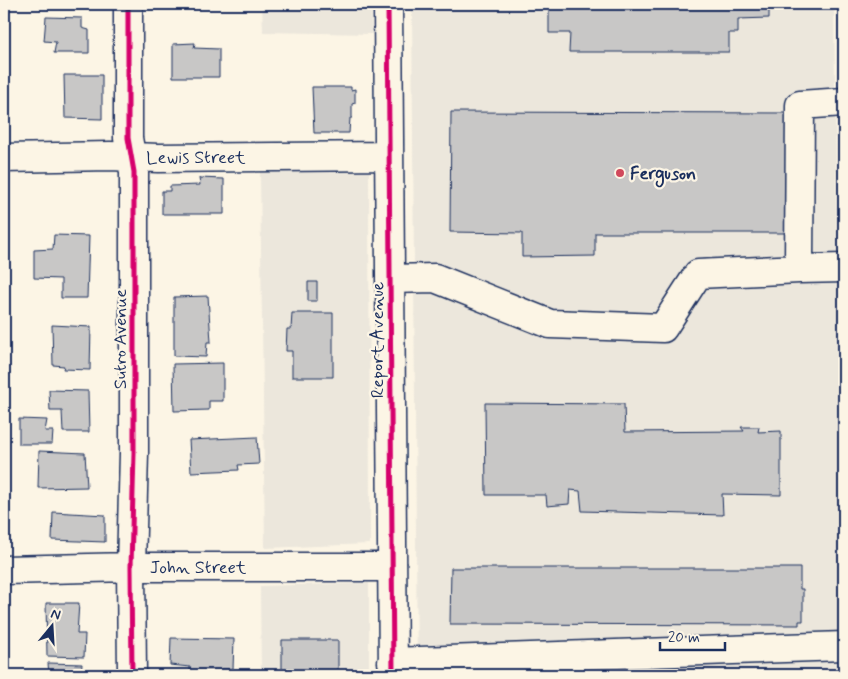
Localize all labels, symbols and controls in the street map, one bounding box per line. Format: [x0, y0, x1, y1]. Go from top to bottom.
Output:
street label: Lewis Street [146, 146, 246, 170]
place label: Ferguson [630, 162, 696, 188]
marker: Ferguson [614, 167, 626, 179]
street label: Report Avenue [366, 282, 390, 398]
street label: Sutro Avenue [109, 289, 133, 389]
street label: John Street [150, 556, 247, 580]
north arrow [28, 602, 78, 652]
text: N [48, 605, 63, 625]
scale bar [660, 619, 726, 651]
text: 20 m [668, 628, 700, 648]

